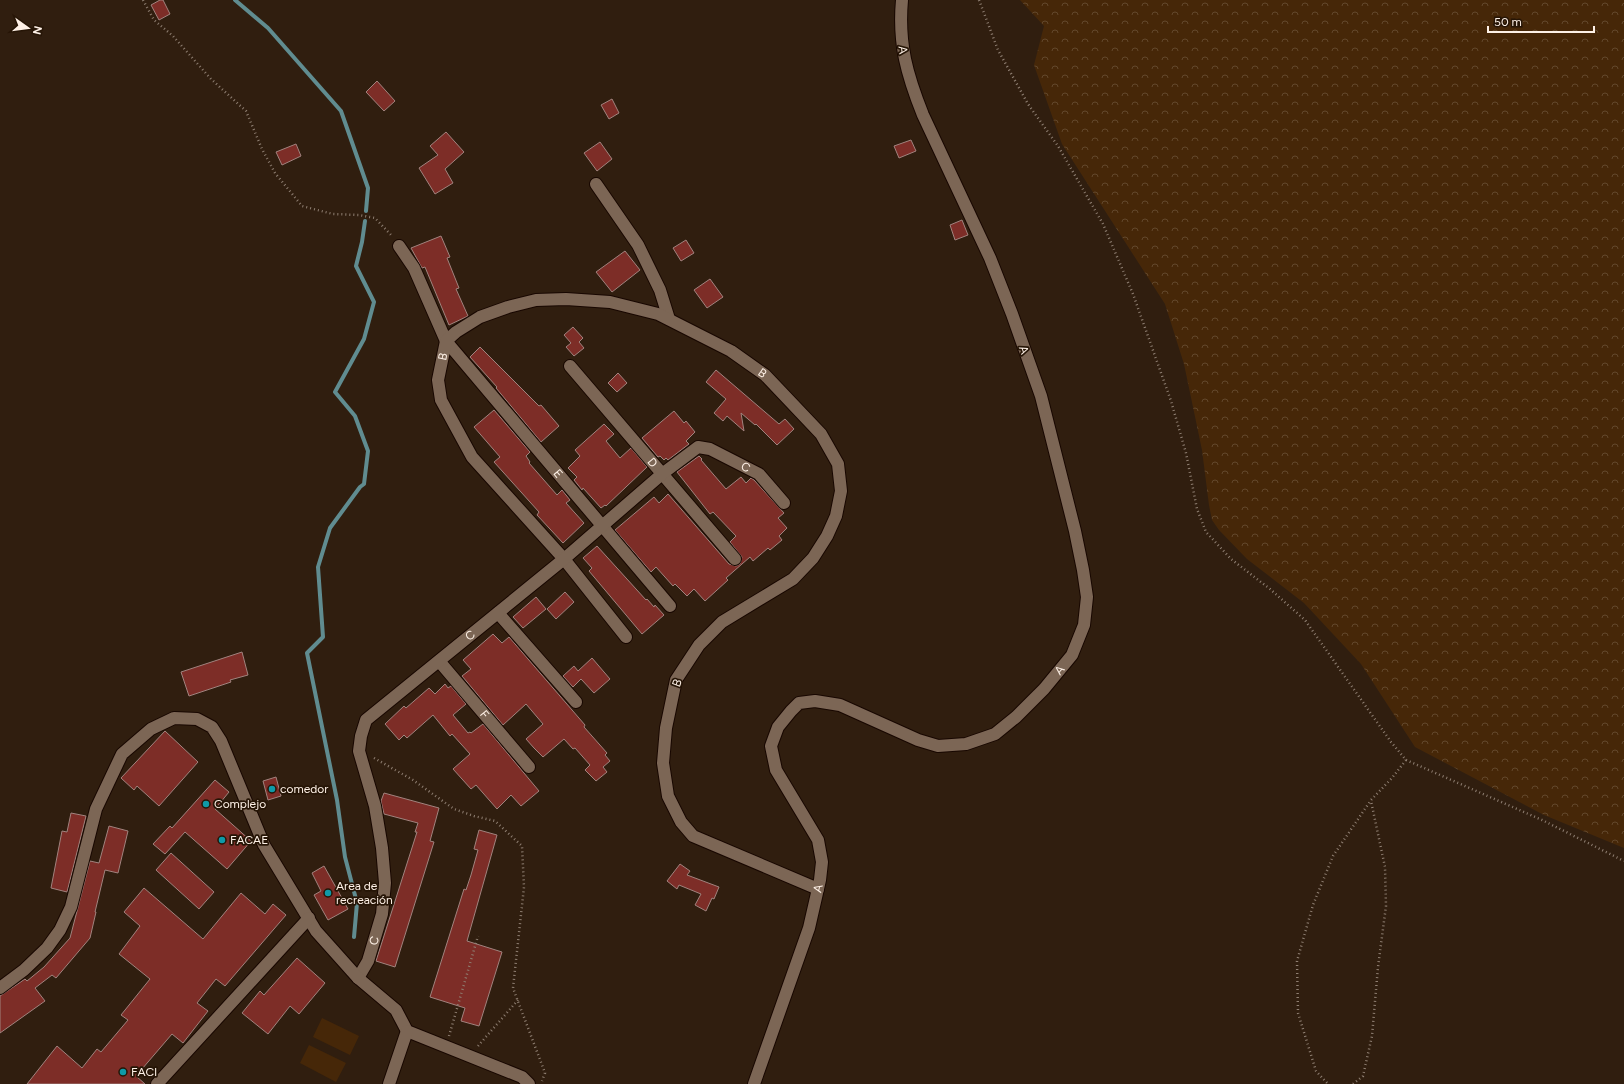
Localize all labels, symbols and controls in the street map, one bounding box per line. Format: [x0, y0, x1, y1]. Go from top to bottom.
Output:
north arrow [8, 8, 48, 48]
scale bar [1488, 8, 1594, 34]
text: 50 m [1494, 15, 1522, 29]
text: N [30, 25, 45, 36]
street label: A [896, 45, 910, 55]
street label: A [1016, 344, 1032, 356]
street label: B [435, 352, 450, 362]
street label: B [755, 365, 769, 381]
street label: D [645, 455, 661, 470]
street label: C [739, 459, 753, 476]
street label: E [550, 466, 566, 481]
street label: C [462, 627, 478, 643]
street label: A [1052, 663, 1067, 678]
street label: B [669, 677, 685, 689]
street label: F [477, 707, 492, 722]
place label: comedor [280, 782, 328, 796]
marker: comedor [267, 784, 277, 794]
place label: Complejo [214, 797, 266, 811]
marker: Complejo [201, 799, 211, 809]
place label: FACAE [230, 833, 268, 847]
marker: FACAE [217, 835, 227, 845]
place label: Area de recreación [336, 879, 393, 907]
street label: A [810, 883, 826, 894]
marker: Area de recreación [323, 888, 333, 898]
street label: C [366, 934, 382, 947]
place label: FACI [131, 1065, 157, 1079]
marker: FACI [118, 1067, 128, 1077]

